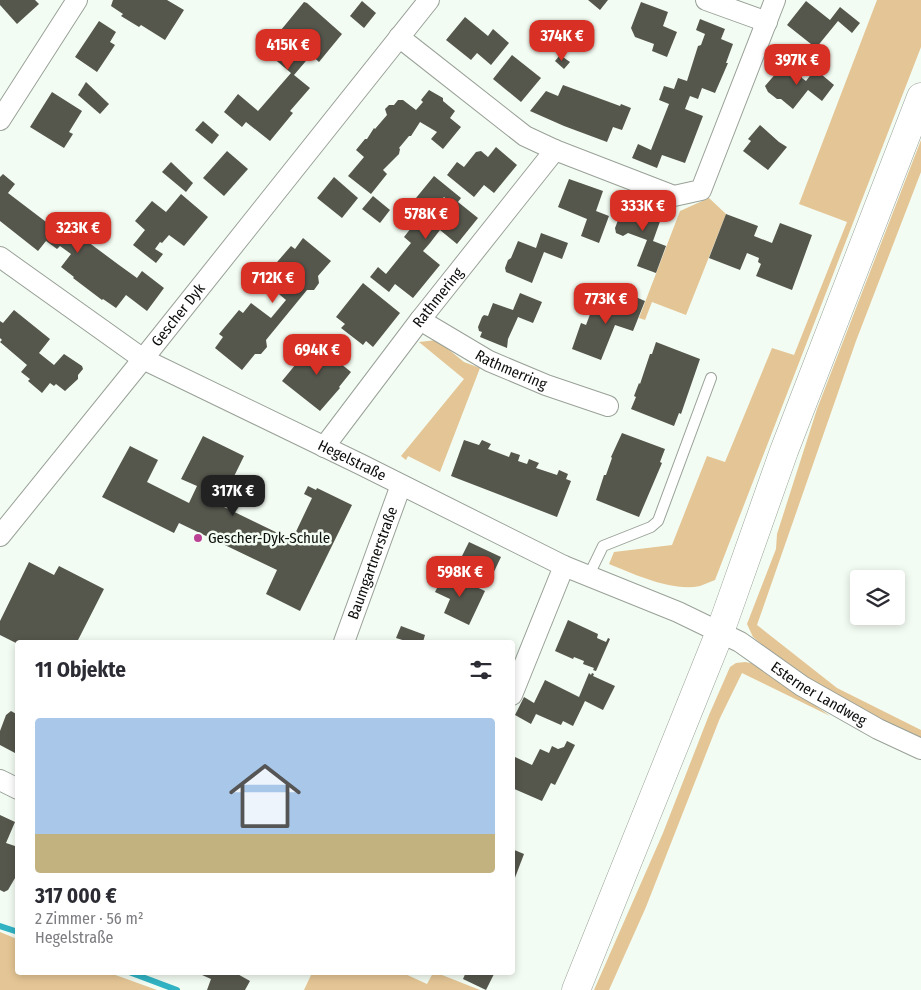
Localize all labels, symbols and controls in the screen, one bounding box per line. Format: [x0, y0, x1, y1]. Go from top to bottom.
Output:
pin: 374K € [521, 20, 603, 62]
text: 374K € [540, 26, 584, 45]
pin: 415K € [247, 28, 329, 71]
text: 415K € [267, 35, 309, 54]
pin: 397K € [756, 44, 838, 86]
text: 397K € [775, 50, 819, 69]
pin: 333K € [602, 190, 684, 232]
text: 333K € [621, 196, 665, 215]
pin: 578K € [385, 198, 467, 240]
text: 578K € [404, 204, 448, 223]
pin: 323K € [37, 212, 119, 254]
text: 323K € [56, 218, 100, 237]
pin: 712K € [232, 262, 314, 304]
street label: Rathmering [409, 264, 467, 331]
text: 712K € [252, 268, 294, 287]
street label: Gescher Dyk [148, 280, 209, 350]
pin: 773K € [565, 282, 647, 325]
text: 773K € [585, 289, 627, 308]
pin: 694K € [276, 334, 358, 376]
text: 694K € [294, 340, 340, 359]
street label: Rathmerring [472, 346, 550, 393]
street label: Hegelstraße [315, 436, 389, 485]
pin: 317K € [192, 474, 274, 517]
text: 317K € [212, 481, 254, 500]
street label: Baumgartnerstraße [344, 504, 401, 622]
place label: Gescher-Dyk-Schule [208, 529, 330, 547]
marker: Gescher-Dyk-Schule [192, 532, 204, 544]
pin: 598K € [419, 556, 501, 598]
text: 598K € [437, 562, 483, 581]
map controls [850, 570, 905, 625]
button: layers [850, 570, 905, 625]
icon: filters [467, 656, 495, 684]
text: 11 Objekte [35, 657, 126, 683]
street label: Esterner Landweg [767, 658, 870, 730]
icon: home [220, 751, 310, 841]
text: 317 000 € [35, 883, 117, 909]
text: 2 Zimmer · 56 m² [35, 909, 143, 928]
text: Hegelstraße [35, 928, 113, 947]

